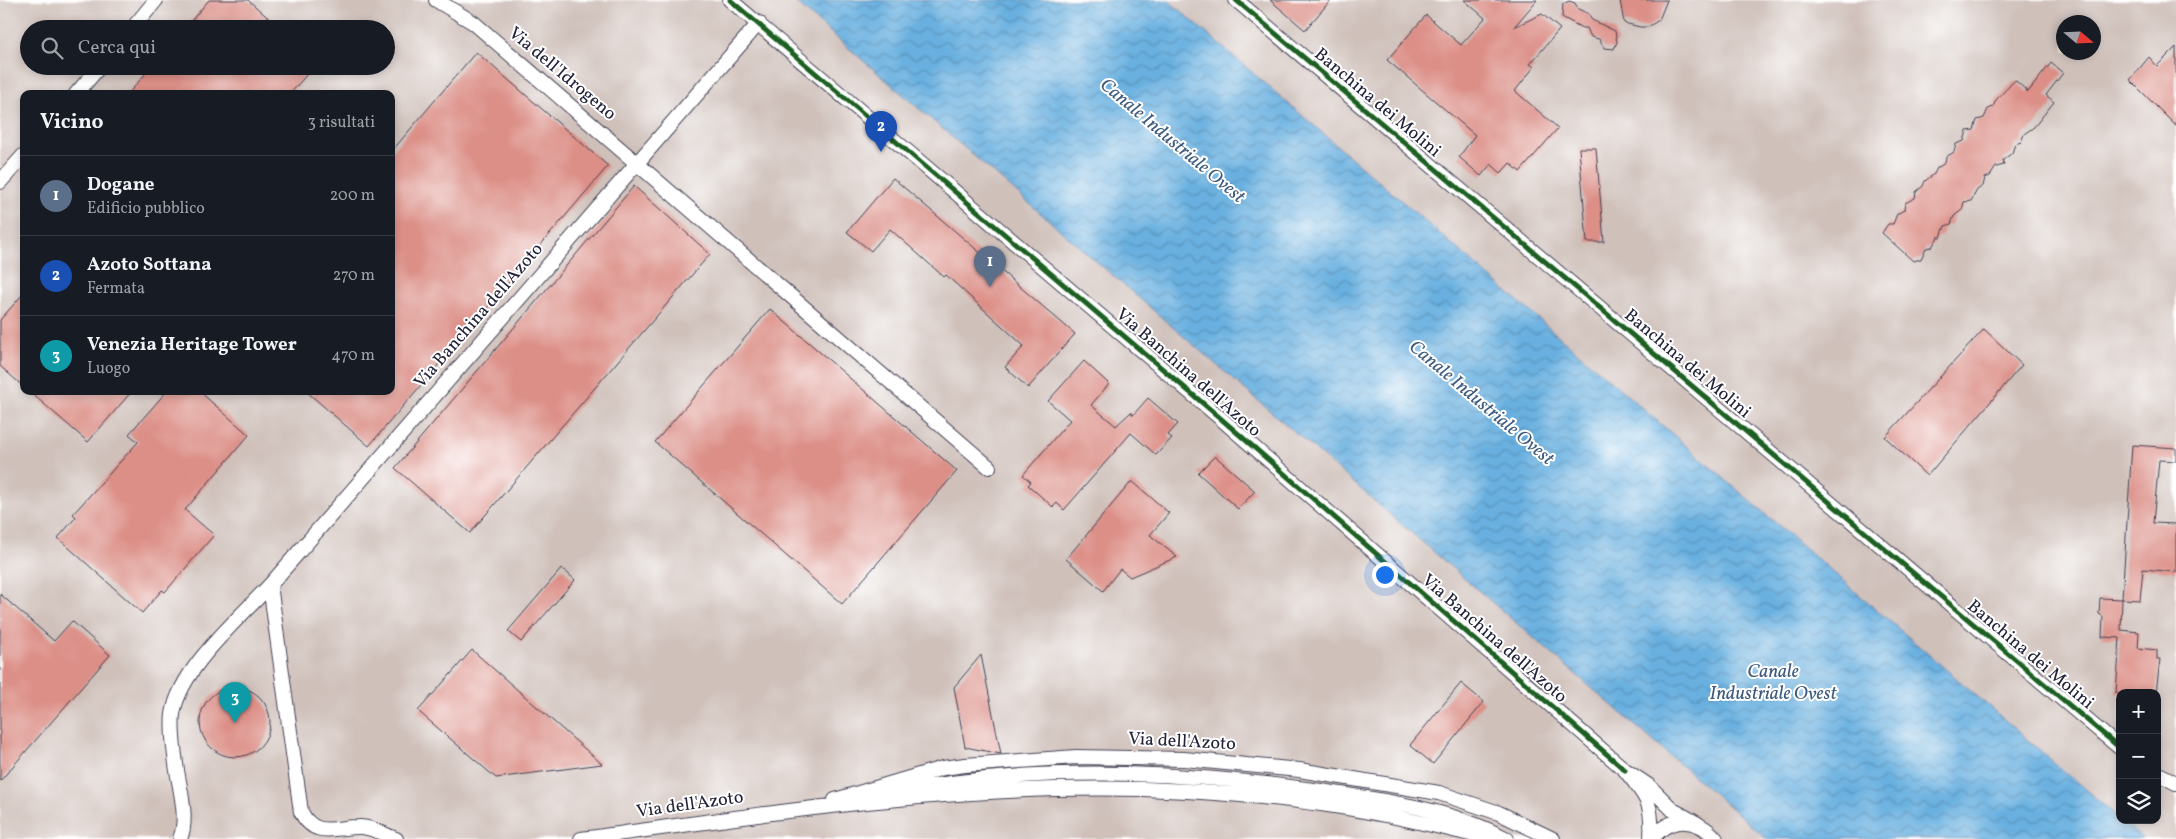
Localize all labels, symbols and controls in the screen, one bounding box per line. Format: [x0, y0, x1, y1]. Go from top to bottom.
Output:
north arrow [2056, 15, 2101, 60]
search box [20, 20, 395, 75]
street label: Via dell'Idrogeno [503, 21, 621, 127]
icon: search [38, 34, 66, 62]
text: Cerca qui [78, 35, 156, 61]
street label: Banchina dei Molini [1308, 43, 1446, 163]
water label: Canale Industriale Ovest [1094, 72, 1251, 210]
text: Vicino [40, 108, 104, 137]
pin: 2 [865, 111, 897, 152]
text: 3 risultati [308, 112, 375, 134]
text: Dogane [87, 172, 155, 198]
text: 1 [53, 185, 59, 207]
text: 200 m [330, 185, 375, 207]
text: Edificio pubblico [87, 198, 205, 220]
street label: Via Banchina dell'Azoto [409, 238, 549, 394]
pin: 1 [974, 246, 1006, 287]
text: Azoto Sottana [87, 252, 212, 278]
text: 2 [52, 265, 60, 287]
text: 270 m [333, 265, 375, 287]
text: Fermata [87, 278, 145, 300]
street label: Via Banchina dell'Azoto [1110, 303, 1266, 443]
street label: Banchina dei Molini [1618, 304, 1756, 424]
text: Venezia Heritage Tower [87, 332, 297, 358]
water label: Canale Industriale Ovest [1403, 334, 1560, 472]
text: 3 [52, 345, 60, 367]
text: 470 m [331, 345, 375, 367]
text: Luogo [87, 358, 130, 380]
your location [1372, 562, 1398, 588]
street label: Via Banchina dell'Azoto [1416, 569, 1572, 709]
street label: Banchina dei Molini [1961, 595, 2099, 715]
water label: Canale Industriale Ovest [1709, 659, 1838, 707]
pin: 3 [219, 682, 251, 723]
map controls [2116, 689, 2161, 824]
button: + [2116, 689, 2161, 734]
street label: Via dell'Azoto [1128, 727, 1236, 757]
button: − [2116, 734, 2161, 779]
button: layers [2116, 779, 2161, 824]
street label: Via dell'Azoto [635, 785, 745, 825]

